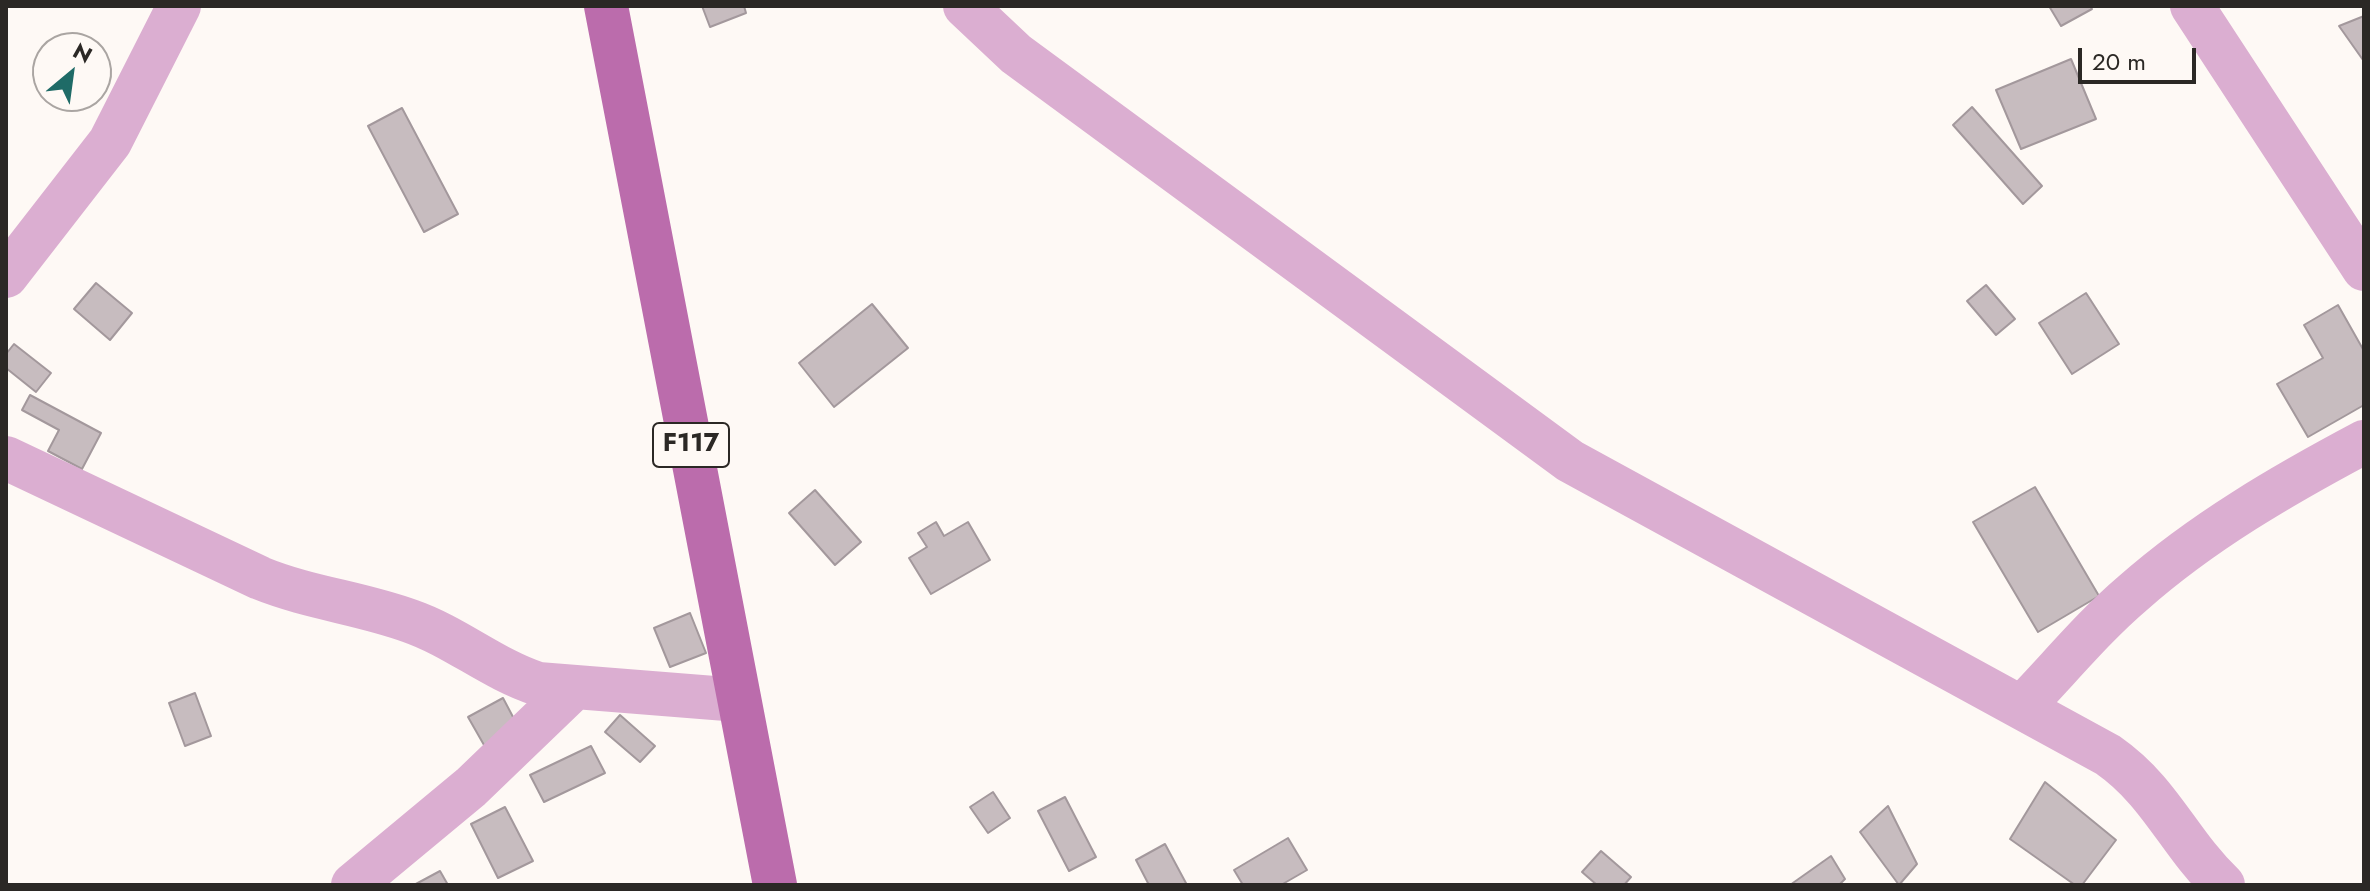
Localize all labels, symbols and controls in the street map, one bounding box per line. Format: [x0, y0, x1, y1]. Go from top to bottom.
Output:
north arrow [32, 32, 112, 112]
scale bar [2082, 32, 2200, 82]
text: N [67, 35, 98, 71]
text: 20 m [2092, 44, 2146, 79]
road number: F117 [653, 423, 729, 467]

